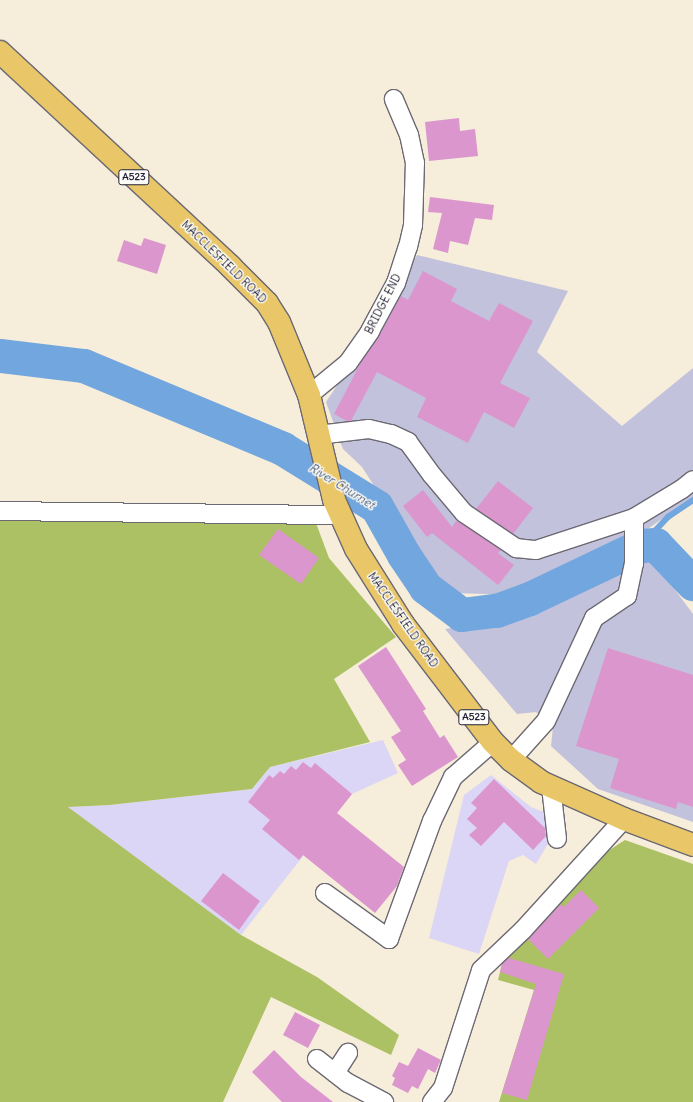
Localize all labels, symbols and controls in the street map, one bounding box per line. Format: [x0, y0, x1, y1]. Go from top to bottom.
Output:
road number: A523 [118, 169, 150, 185]
street label: MACCLESFIELD ROAD [179, 218, 269, 306]
street label: BRIDGE END [362, 272, 404, 336]
water label: River Churnet [307, 460, 377, 512]
street label: MACCLESFIELD ROAD [365, 570, 441, 670]
road number: A523 [458, 709, 490, 725]

